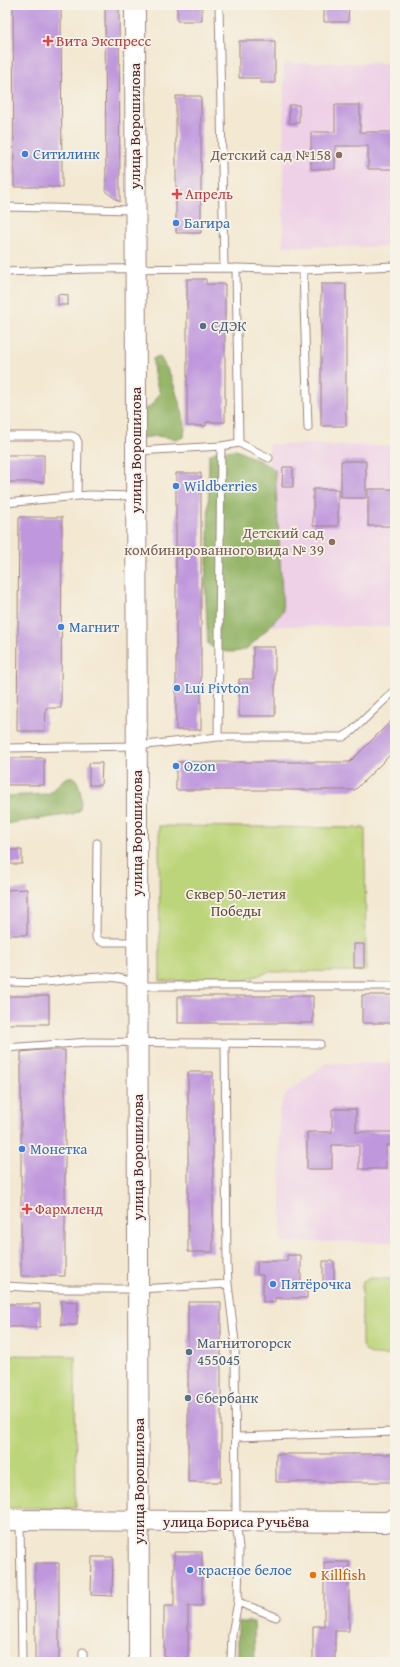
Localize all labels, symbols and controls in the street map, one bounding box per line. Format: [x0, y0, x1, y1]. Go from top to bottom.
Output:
place label: Вита Экспресс [56, 30, 151, 51]
marker: Вита Экспресс [43, 36, 53, 46]
street label: улица Ворошилова [124, 62, 145, 190]
place label: Ситилинк [33, 143, 100, 164]
place label: Детский сад №158 [209, 144, 331, 165]
marker: Ситилинк [20, 149, 30, 159]
marker: Детский сад №158 [334, 150, 344, 160]
place label: Апрель [185, 183, 233, 204]
marker: Апрель [172, 189, 182, 199]
place label: Багира [184, 212, 231, 233]
marker: Багира [171, 218, 181, 228]
place label: СДЭК [211, 315, 247, 336]
marker: СДЭК [198, 321, 208, 331]
street label: улица Ворошилова [125, 386, 146, 514]
place label: Wildberries [184, 475, 258, 496]
marker: Wildberries [171, 481, 181, 491]
place label: Детский сад комбинированного вида № 39 [124, 522, 324, 560]
marker: Детский сад комбинированного вида № 39 [327, 537, 337, 547]
place label: Магнит [69, 616, 120, 637]
marker: Магнит [56, 622, 66, 632]
place label: Lui Pivton [185, 677, 250, 698]
marker: Lui Pivton [172, 683, 182, 693]
place label: Ozon [184, 755, 216, 776]
marker: Ozon [171, 761, 181, 771]
street label: улица Ворошилова [126, 769, 147, 897]
park label: Сквер 50-летия Победы [186, 883, 287, 921]
street label: улица Ворошилова [127, 1093, 148, 1221]
place label: Монетка [30, 1138, 88, 1159]
marker: Монетка [17, 1144, 27, 1154]
place label: Фармленд [35, 1198, 103, 1219]
marker: Фармленд [22, 1204, 32, 1214]
place label: Пятёрочка [281, 1273, 352, 1294]
marker: Пятёрочка [268, 1279, 278, 1289]
place label: Магнитогорск 455045 [197, 1332, 292, 1370]
marker: Магнитогорск 455045 [184, 1347, 194, 1357]
place label: Сбербанк [196, 1387, 258, 1408]
marker: Сбербанк [183, 1393, 193, 1403]
street label: улица Ворошилова [128, 1417, 149, 1545]
street label: улица Бориса Ручьёва [162, 1511, 310, 1532]
place label: красное белое [198, 1559, 292, 1580]
place label: Killfish [321, 1564, 366, 1585]
marker: красное белое [185, 1565, 195, 1575]
marker: Killfish [308, 1570, 318, 1580]

